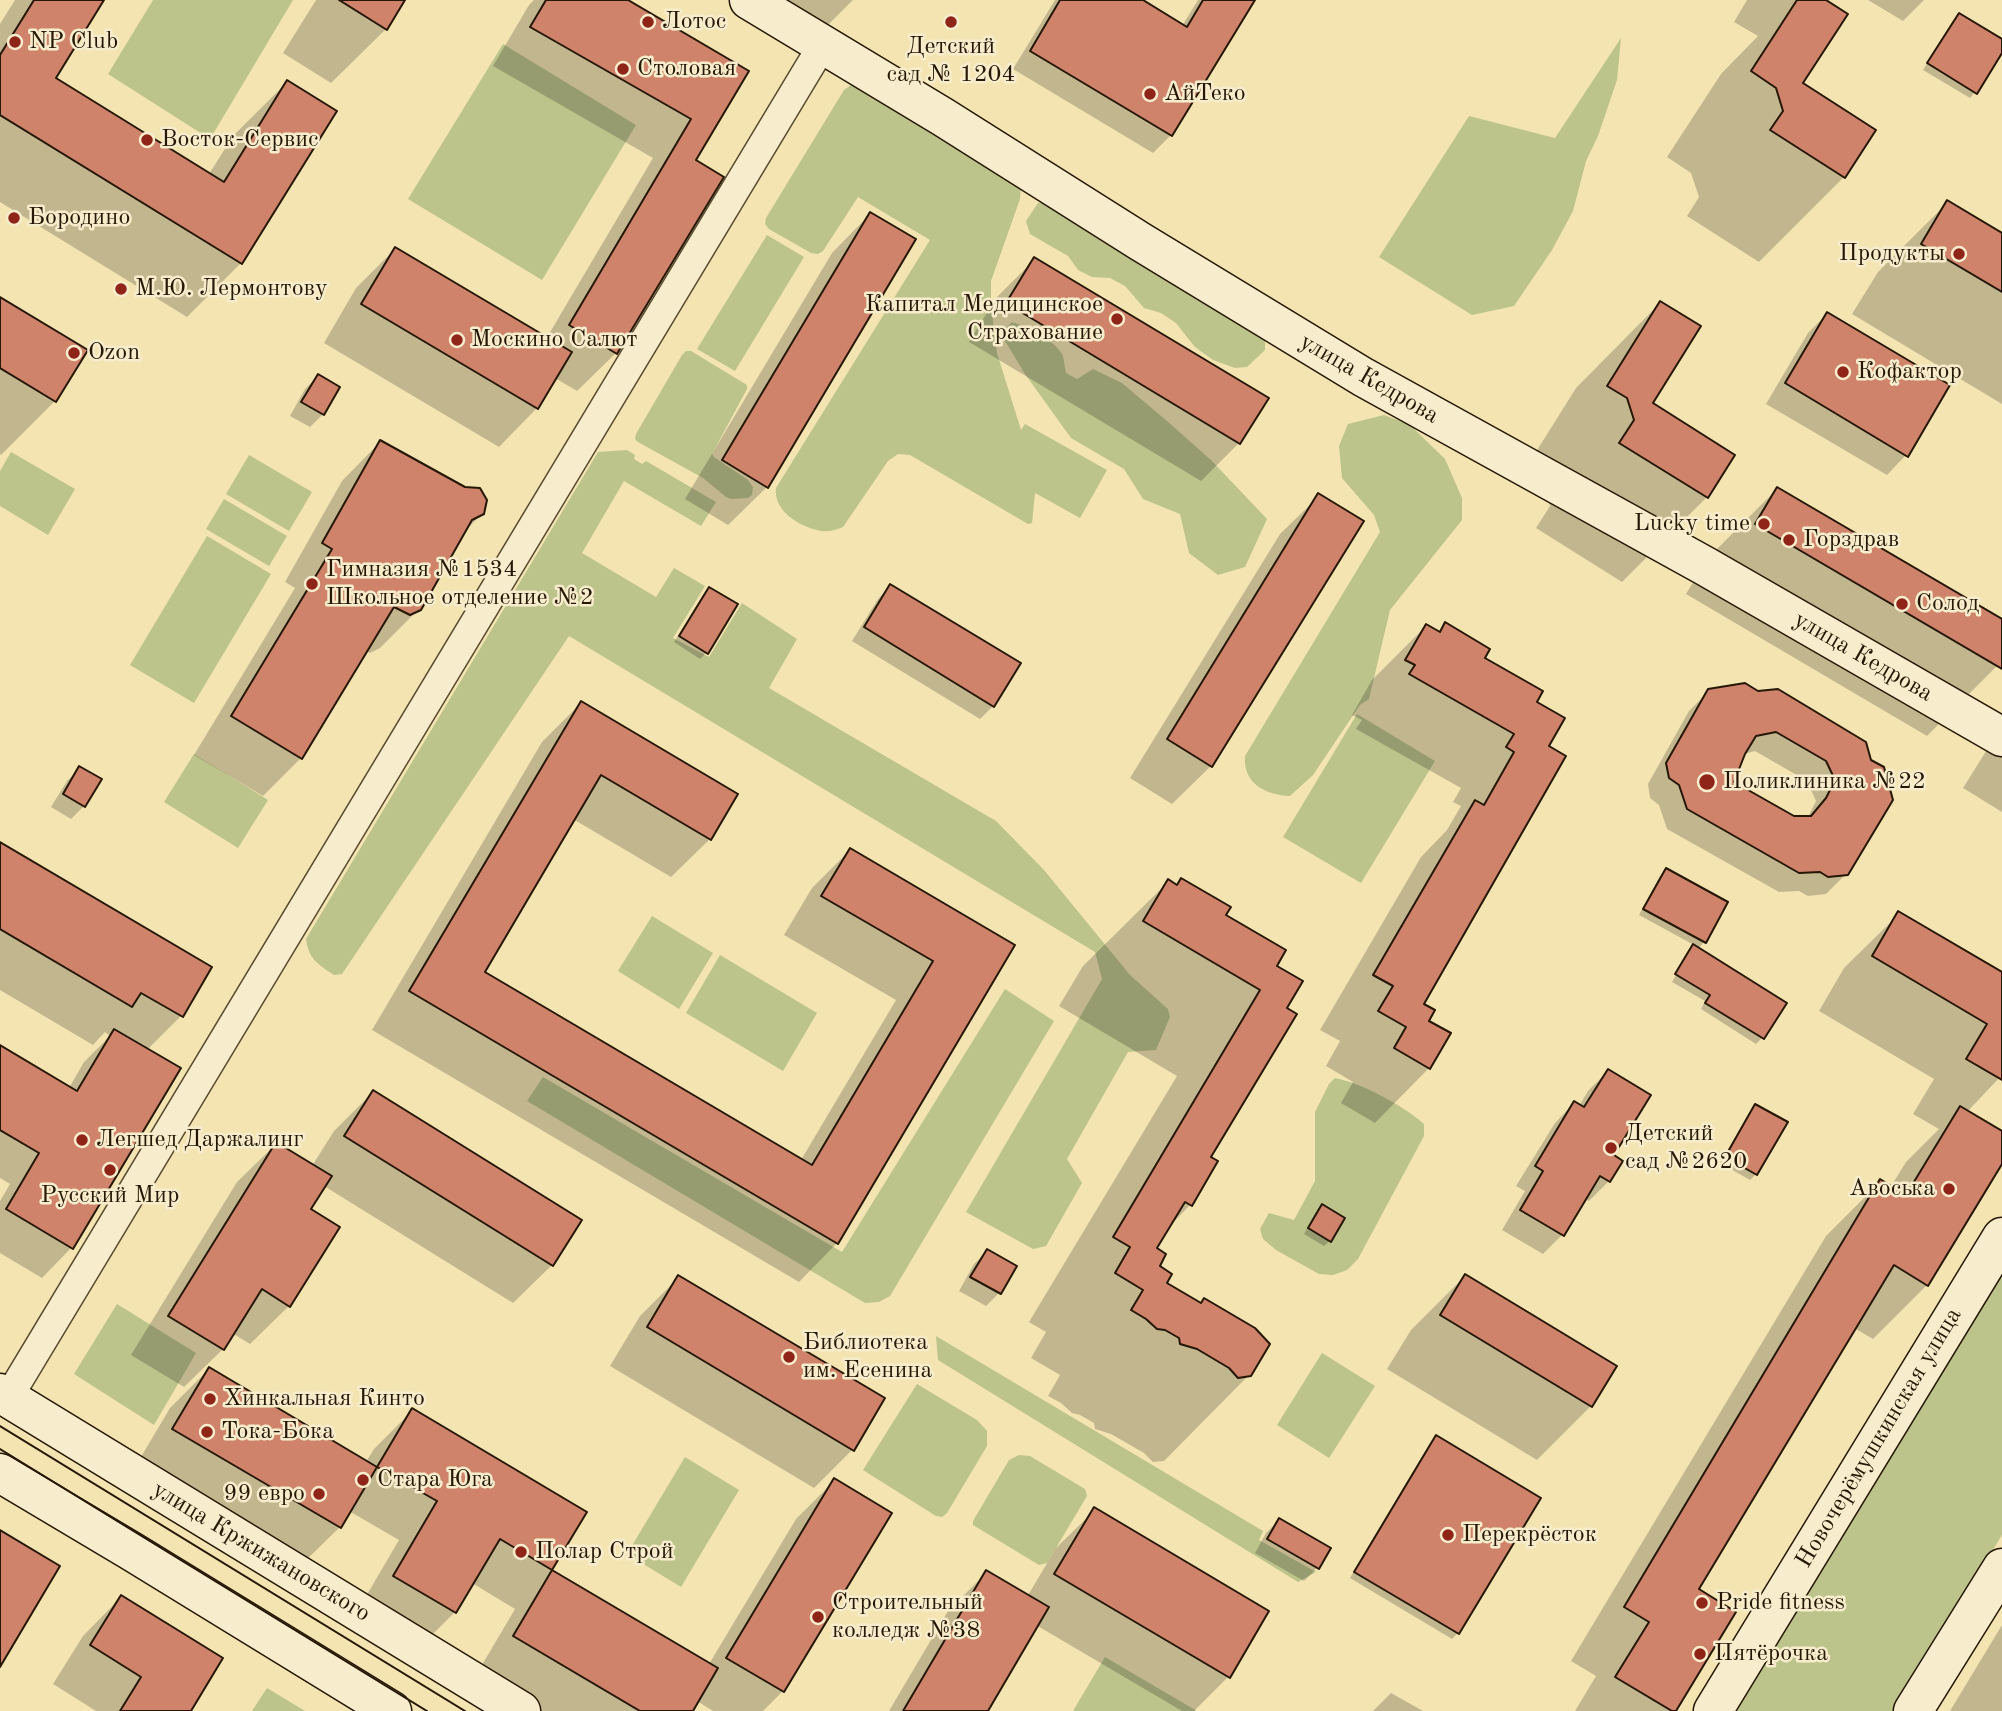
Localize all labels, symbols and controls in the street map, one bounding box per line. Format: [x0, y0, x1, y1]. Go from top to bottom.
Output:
place label: Лотос [662, 8, 726, 36]
marker: Лотос [640, 14, 656, 30]
marker: Детский сад № 1204 [943, 14, 959, 30]
place label: NP Club [29, 28, 118, 56]
place label: Детский сад № 1204 [887, 33, 1015, 89]
marker: NP Club [7, 34, 23, 50]
place label: Столовая [637, 55, 736, 83]
marker: Столовая [615, 61, 631, 77]
place label: АйТеко [1164, 80, 1246, 108]
marker: АйТеко [1142, 86, 1158, 102]
place label: Восток-Сервис [161, 126, 319, 154]
marker: Восток-Сервис [139, 132, 155, 148]
place label: Бородино [28, 204, 130, 232]
marker: Бородино [6, 210, 22, 226]
place label: Продукты [1839, 240, 1945, 268]
marker: Продукты [1951, 246, 1967, 262]
place label: М.Ю. Лермонтову [135, 275, 328, 303]
marker: М.Ю. Лермонтову [113, 281, 129, 297]
place label: Капитал Медицинское Страхование [865, 291, 1103, 347]
marker: Капитал Медицинское Страхование [1109, 311, 1125, 327]
place label: Москино Салют [471, 326, 638, 354]
street label: улица Кедрова [1294, 328, 1444, 430]
marker: Москино Салют [449, 332, 465, 348]
place label: Ozon [88, 339, 140, 367]
marker: Ozon [66, 345, 82, 361]
place label: Кофактор [1857, 358, 1962, 386]
marker: Кофактор [1835, 364, 1851, 380]
place label: Lucky time [1634, 510, 1750, 538]
marker: Lucky time [1756, 516, 1772, 532]
place label: Горздрав [1803, 526, 1899, 554]
marker: Горздрав [1781, 532, 1797, 548]
place label: Гимназия №1534 Школьное отделение №2 [326, 556, 594, 612]
marker: Гимназия №1534 Школьное отделение №2 [304, 576, 320, 592]
place label: Солод [1916, 590, 1979, 618]
marker: Солод [1894, 596, 1910, 612]
street label: улица Кедрова [1788, 606, 1938, 708]
place label: Поликлиника №22 [1723, 768, 1926, 796]
marker: Поликлиника №22 [1697, 772, 1717, 792]
place label: Детский сад №2620 [1625, 1120, 1747, 1176]
place label: Легшед Даржалинг [96, 1126, 304, 1154]
marker: Легшед Даржалинг [74, 1132, 90, 1148]
marker: Детский сад №2620 [1603, 1140, 1619, 1156]
marker: Русский Мир [102, 1162, 118, 1178]
place label: Авоська [1849, 1175, 1935, 1203]
marker: Авоська [1941, 1181, 1957, 1197]
place label: Русский Мир [41, 1182, 179, 1210]
street label: Новочерёмушкинская улица [1790, 1303, 1968, 1573]
place label: Библиотека им. Есенина [803, 1329, 932, 1385]
marker: Библиотека им. Есенина [781, 1349, 797, 1365]
place label: Хинкальная Кинто [224, 1385, 425, 1413]
marker: Хинкальная Кинто [202, 1391, 218, 1407]
place label: Тока-Бока [221, 1418, 334, 1446]
marker: Тока-Бока [199, 1424, 215, 1440]
place label: Стара Юга [377, 1466, 493, 1494]
marker: Стара Юга [355, 1472, 371, 1488]
street label: улица Кржижановского [147, 1475, 375, 1629]
place label: 99 евро [224, 1480, 305, 1508]
marker: 99 евро [311, 1486, 327, 1502]
place label: Перекрёсток [1462, 1521, 1597, 1549]
marker: Перекрёсток [1440, 1527, 1456, 1543]
place label: Полар Строй [535, 1538, 674, 1566]
marker: Полар Строй [513, 1544, 529, 1560]
place label: Строительный колледж №38 [832, 1589, 983, 1645]
place label: Pride fitness [1716, 1589, 1845, 1617]
marker: Pride fitness [1694, 1595, 1710, 1611]
marker: Строительный колледж №38 [810, 1609, 826, 1625]
place label: Пятёрочка [1714, 1640, 1828, 1668]
marker: Пятёрочка [1692, 1646, 1708, 1662]

